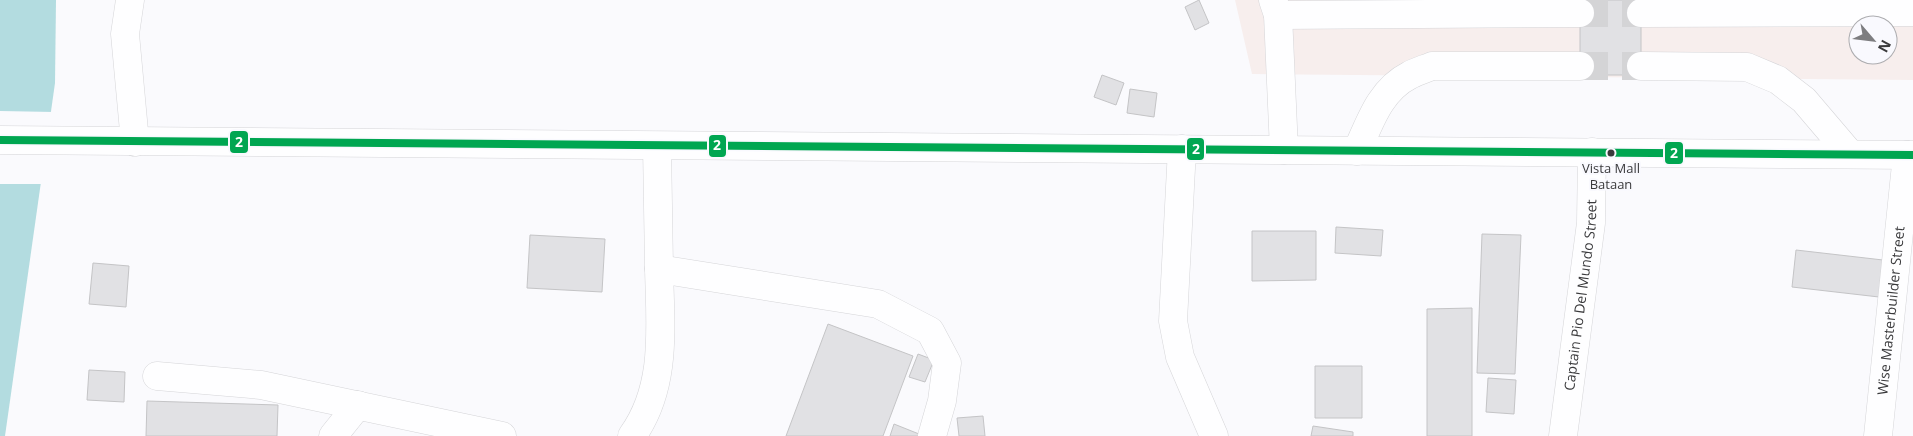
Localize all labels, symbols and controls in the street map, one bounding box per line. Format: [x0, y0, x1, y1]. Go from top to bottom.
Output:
north arrow [1848, 15, 1898, 65]
text: N [1874, 37, 1896, 56]
line badge: 2 [229, 130, 249, 154]
text: 2 [235, 132, 243, 151]
line badge: 2 [708, 134, 727, 158]
text: 2 [713, 135, 721, 154]
line badge: 2 [1186, 137, 1205, 161]
text: 2 [1192, 139, 1200, 158]
line badge: 2 [1664, 141, 1684, 165]
text: 2 [1670, 143, 1678, 162]
marker: Vista Mall Bataan [1606, 148, 1616, 158]
place label: Vista Mall Bataan [1582, 159, 1640, 193]
street label: Captain Pio Del Mundo Street [1559, 199, 1600, 392]
street label: Wise Masterbuilder Street [1872, 225, 1909, 396]

